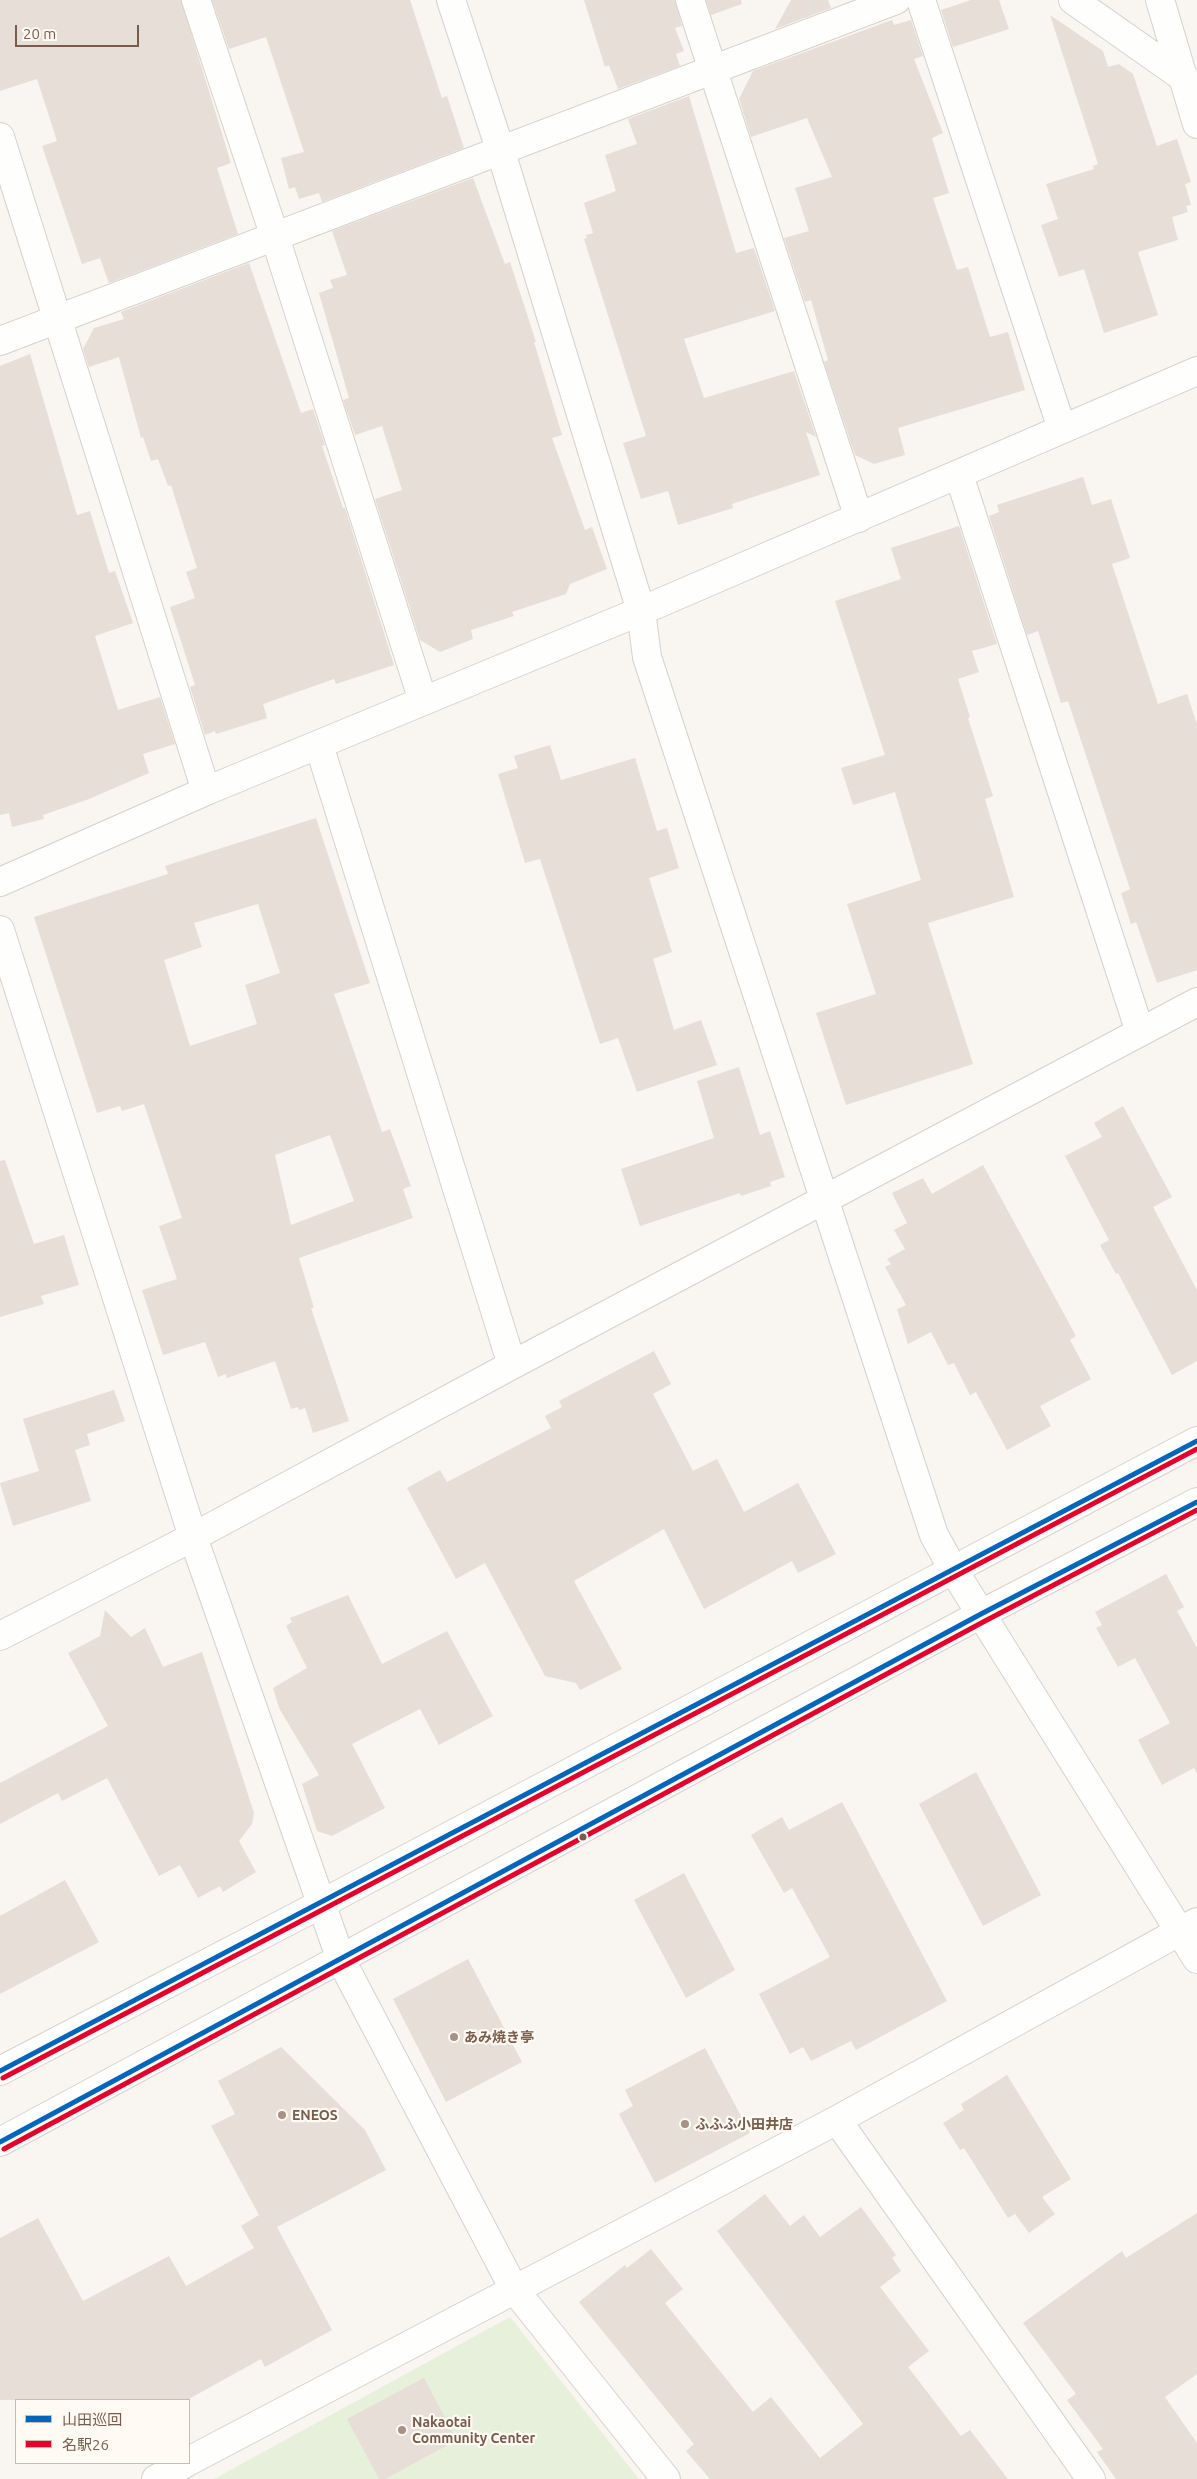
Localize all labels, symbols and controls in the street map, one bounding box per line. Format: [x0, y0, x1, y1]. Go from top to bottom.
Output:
scale bar [18, 15, 141, 47]
text: 20 m [23, 25, 56, 42]
unlabelled marker [578, 1832, 588, 1842]
place label: あみ焼き亭 [464, 2029, 534, 2045]
marker: あみ焼き亭 [448, 2031, 460, 2043]
place label: ENEOS [292, 2107, 338, 2123]
marker: ENEOS [276, 2109, 288, 2121]
place label: ふふふ小田井店 [695, 2116, 793, 2132]
marker: ふふふ小田井店 [679, 2118, 691, 2130]
legend [15, 2399, 190, 2464]
text: 山田巡回 [62, 2411, 122, 2428]
place label: Nakaotai Community Center [412, 2414, 535, 2446]
marker: Nakaotai Community Center [396, 2424, 408, 2436]
text: 名駅26 [62, 2436, 109, 2453]

